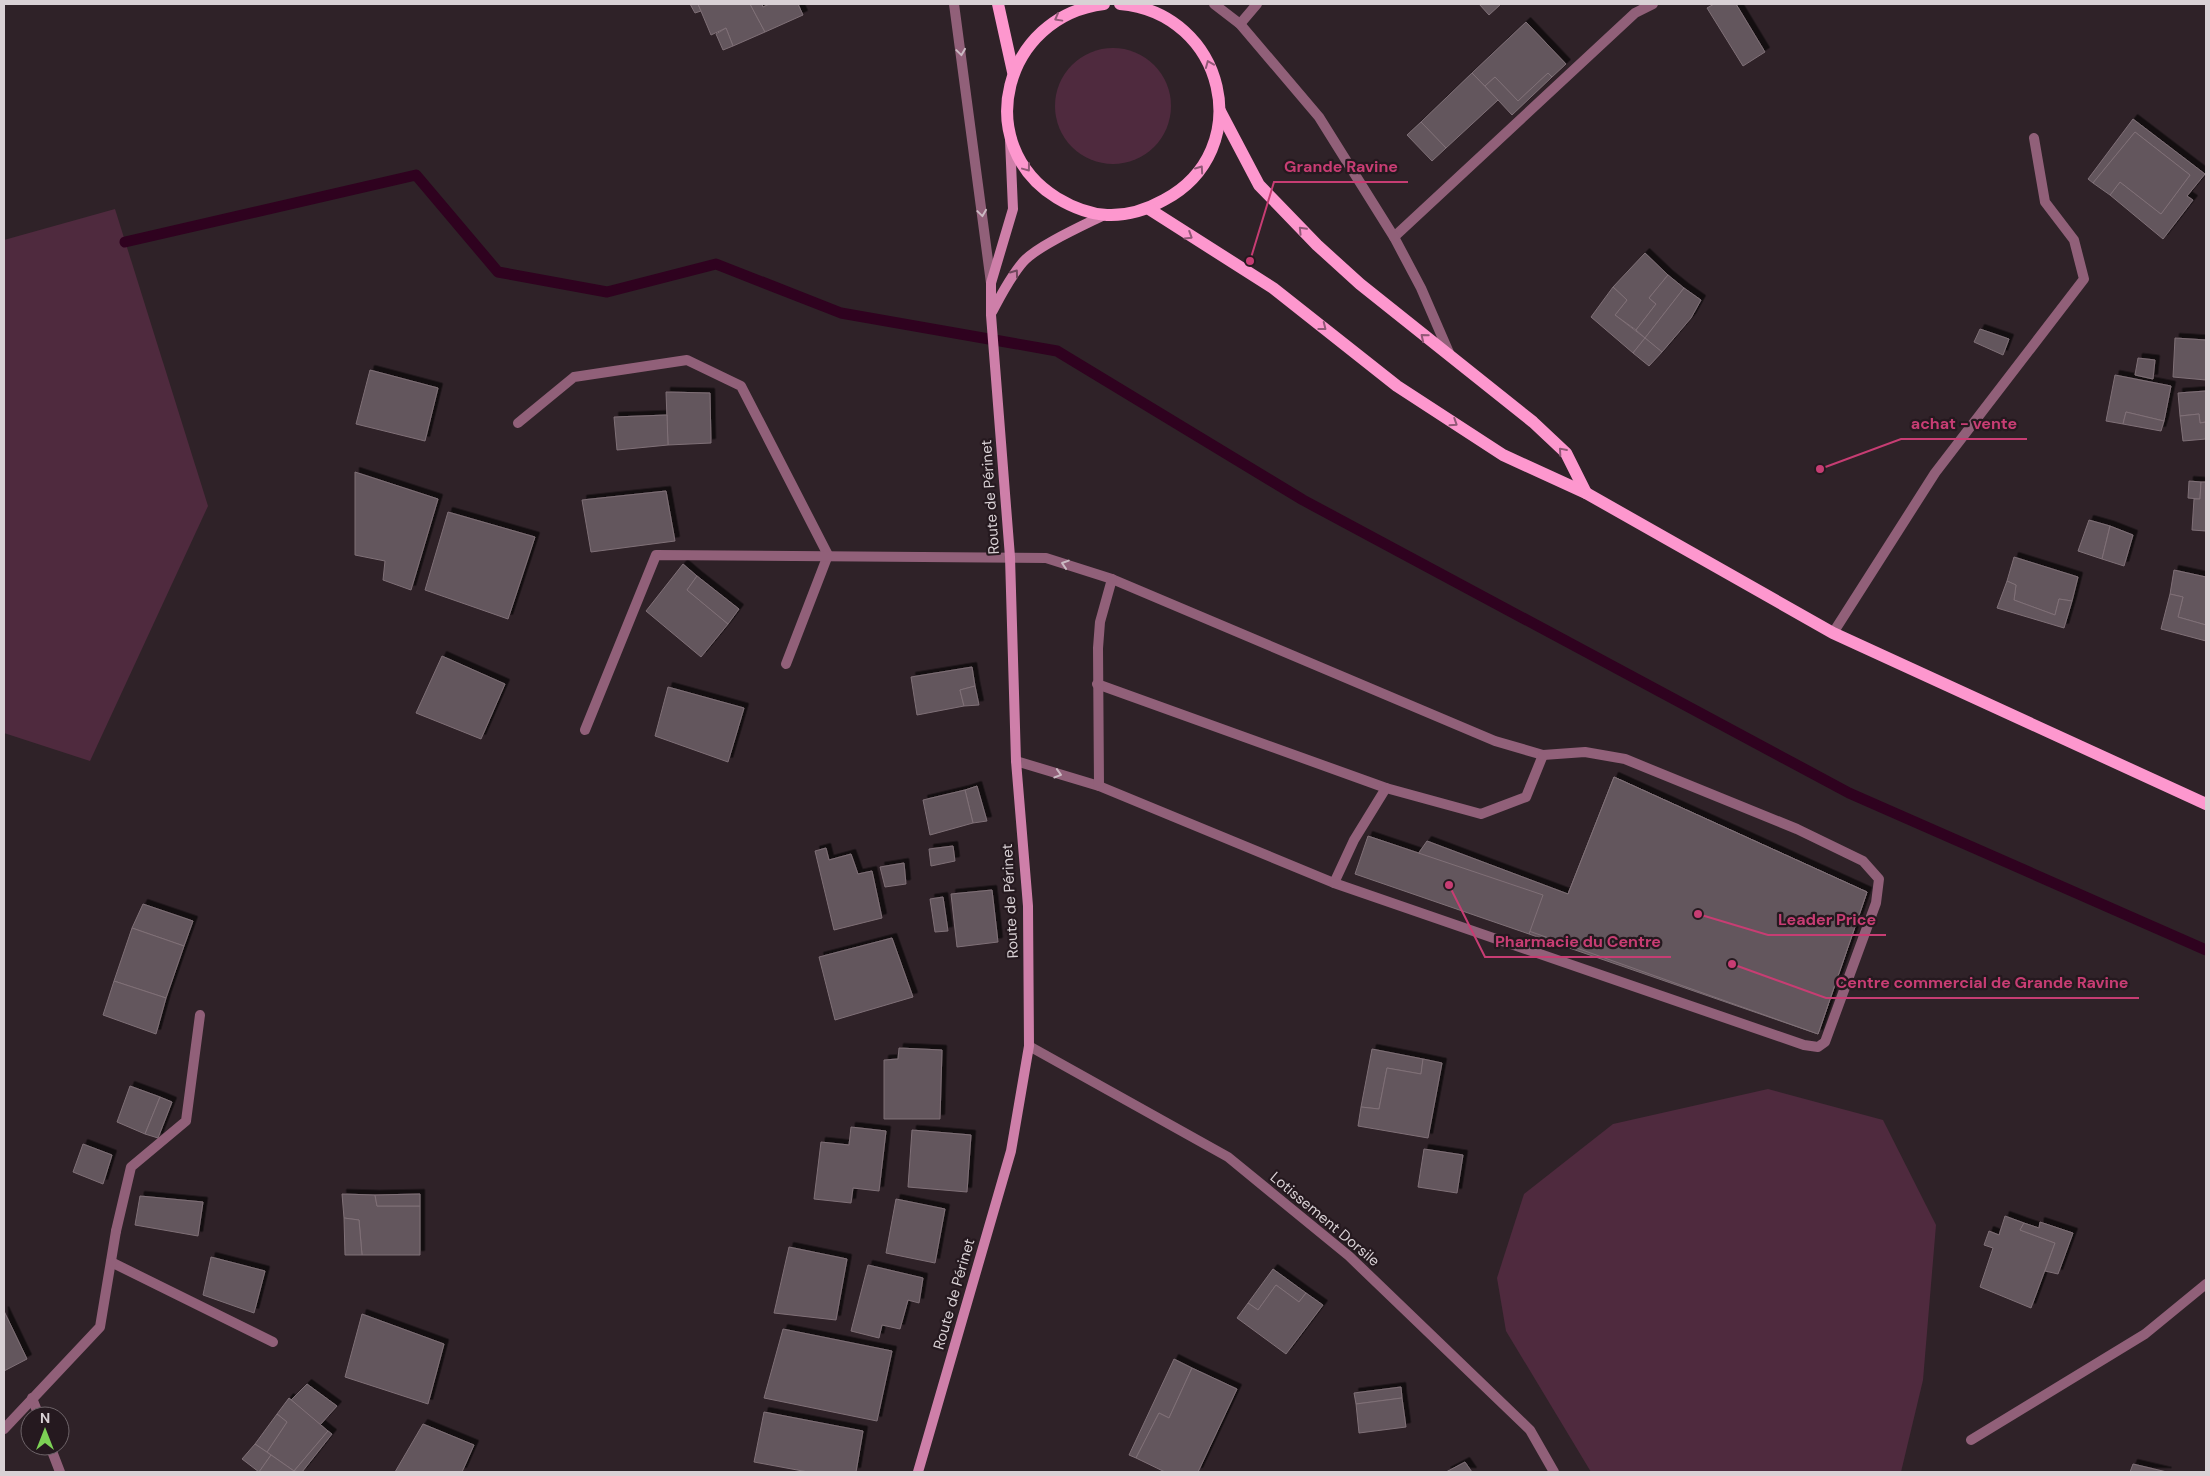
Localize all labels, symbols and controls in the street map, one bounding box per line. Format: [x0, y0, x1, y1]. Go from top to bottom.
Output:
one-way arrow [1055, 12, 1064, 22]
one-way arrow [955, 48, 966, 56]
one-way arrow [1204, 60, 1215, 69]
callout: Grande Ravine [1274, 151, 1408, 182]
text: Grande Ravine [1284, 156, 1398, 177]
one-way arrow [1021, 162, 1029, 171]
one-way arrow [1194, 165, 1203, 174]
one-way arrow [976, 209, 987, 217]
one-way arrow [1299, 226, 1308, 235]
one-way arrow [1184, 230, 1193, 239]
one-way arrow [1009, 269, 1018, 279]
one-way arrow [1317, 322, 1326, 330]
one-way arrow [1421, 334, 1430, 342]
callout: achat - vente [1901, 408, 2027, 439]
text: achat - vente [1911, 413, 2017, 434]
one-way arrow [1449, 417, 1458, 426]
street label: Route de Périnet [976, 439, 1004, 555]
one-way arrow [1559, 448, 1568, 457]
one-way arrow [1062, 560, 1070, 570]
one-way arrow [1053, 768, 1061, 778]
street label: Route de Périnet [997, 843, 1023, 959]
callout: Leader Price [1768, 904, 1886, 935]
text: Leader Price [1778, 909, 1876, 930]
callout: Pharmacie du Centre [1485, 926, 1671, 957]
text: Pharmacie du Centre [1495, 931, 1661, 952]
callout: Centre commercial de Grande Ravine [1826, 967, 2139, 998]
text: Centre commercial de Grande Ravine [1835, 972, 2129, 993]
street label: Lotissement Dorsile [1266, 1167, 1384, 1271]
street label: Route de Périnet [929, 1236, 979, 1352]
north arrow [20, 1406, 70, 1456]
text: N [40, 1409, 50, 1427]

